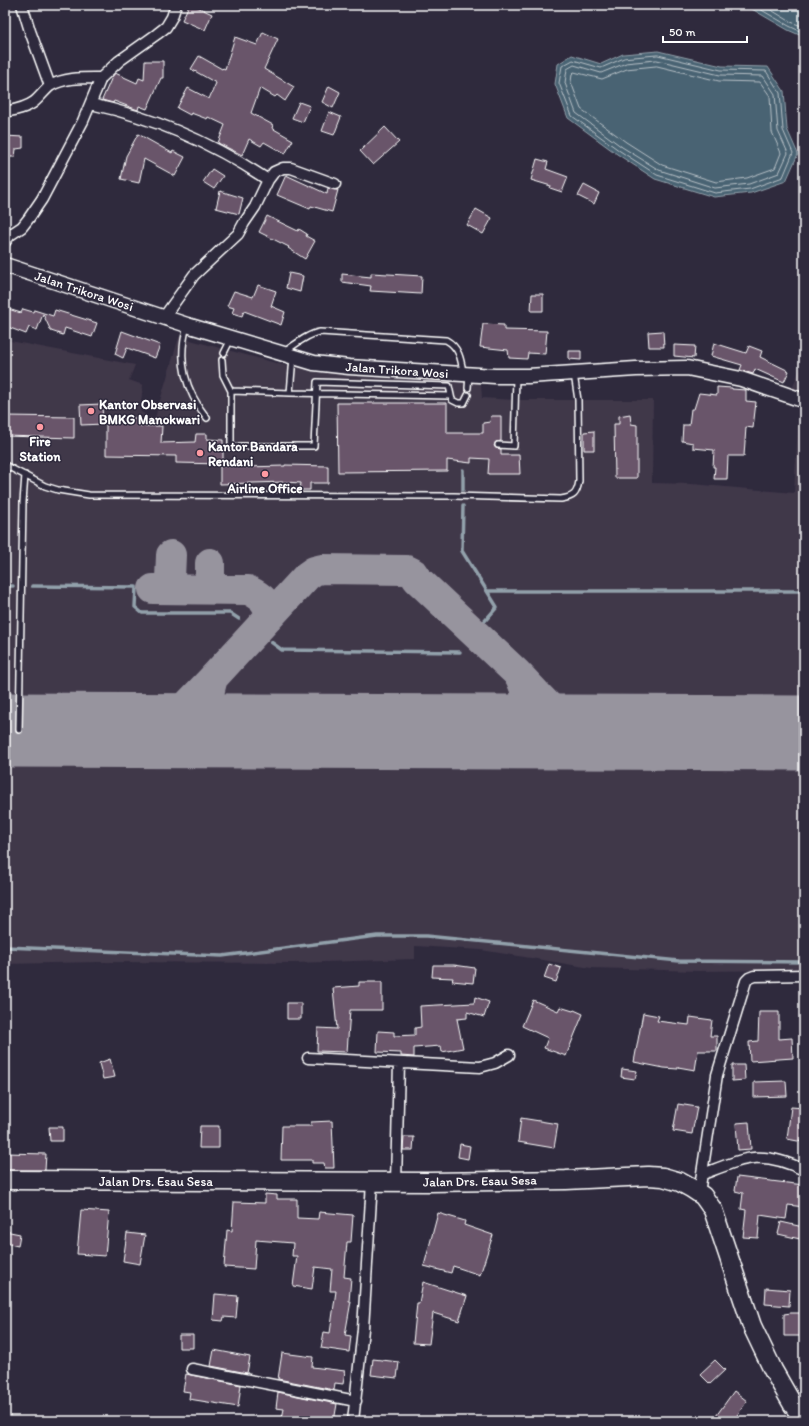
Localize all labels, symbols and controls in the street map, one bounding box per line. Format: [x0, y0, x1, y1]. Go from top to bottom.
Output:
scale bar [663, 18, 747, 44]
text: 50 m [669, 25, 695, 39]
street label: Jalan Trikora Wosi [33, 268, 135, 314]
street label: Jalan Trikora Wosi [345, 359, 449, 381]
place label: Kantor Observasi BMKG Manokwari [99, 397, 200, 427]
marker: Kantor Observasi BMKG Manokwari [86, 406, 96, 416]
marker: Fire Station [35, 422, 45, 432]
place label: Fire Station [19, 434, 61, 464]
place label: Kantor Bandara Rendani [208, 439, 298, 469]
marker: Kantor Bandara Rendani [195, 448, 205, 458]
marker: Airline Office [260, 469, 270, 479]
place label: Airline Office [227, 481, 302, 496]
street label: Jalan Drs. Esau Sesa [423, 1173, 537, 1189]
street label: Jalan Drs. Esau Sesa [99, 1174, 213, 1189]

